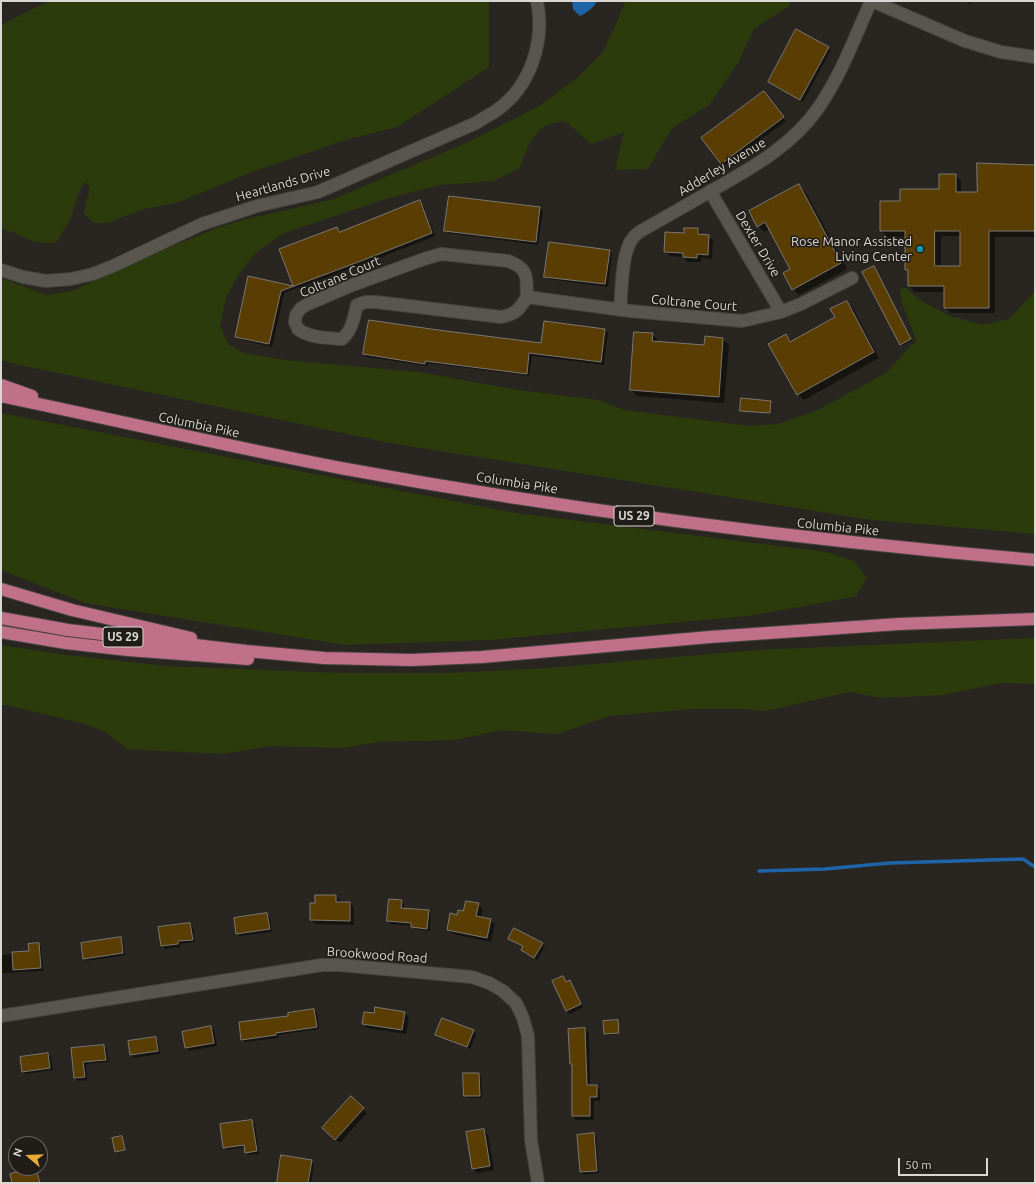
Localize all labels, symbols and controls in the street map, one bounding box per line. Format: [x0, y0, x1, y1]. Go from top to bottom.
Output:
street label: Adderley Avenue [675, 135, 769, 199]
street label: Heartlands Drive [234, 163, 332, 205]
street label: Dexter Drive [732, 208, 784, 280]
place label: Rose Manor Assisted Living Center [791, 234, 912, 265]
marker: Rose Manor Assisted Living Center [915, 244, 925, 254]
street label: Coltrane Court [297, 253, 383, 301]
street label: Coltrane Court [650, 291, 738, 315]
street label: Columbia Pike [157, 409, 241, 441]
street label: Columbia Pike [475, 469, 559, 497]
road number: US 29 [614, 506, 654, 526]
street label: Columbia Pike [796, 515, 880, 539]
road number: US 29 [103, 627, 143, 647]
street label: Brookwood Road [326, 944, 428, 966]
north arrow [8, 1136, 48, 1176]
text: N [11, 1147, 25, 1158]
scale bar [900, 1150, 990, 1176]
text: 50 m [905, 1158, 932, 1171]

